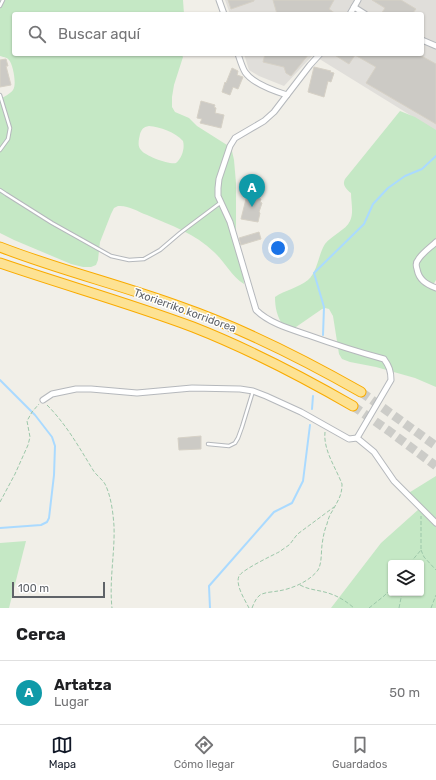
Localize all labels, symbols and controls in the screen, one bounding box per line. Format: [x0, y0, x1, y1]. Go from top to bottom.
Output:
search box [12, 12, 424, 56]
icon: search [26, 23, 48, 45]
text: Buscar aquí [58, 25, 140, 43]
pin: A [239, 174, 265, 207]
your location [268, 238, 288, 258]
street label: Txorierriko korridorea [132, 286, 238, 335]
map controls [388, 560, 424, 596]
button: layers [388, 560, 424, 596]
scale bar [12, 580, 105, 599]
text: 100 m [18, 582, 49, 595]
text: Cerca [16, 624, 66, 644]
text: Artatza [54, 676, 112, 694]
text: A [24, 685, 34, 700]
text: 50 m [389, 685, 420, 700]
text: Lugar [54, 694, 89, 709]
tab: Mapa [49, 734, 76, 771]
tab: Cómo llegar [174, 734, 234, 771]
tab: Guardados [332, 734, 387, 771]

